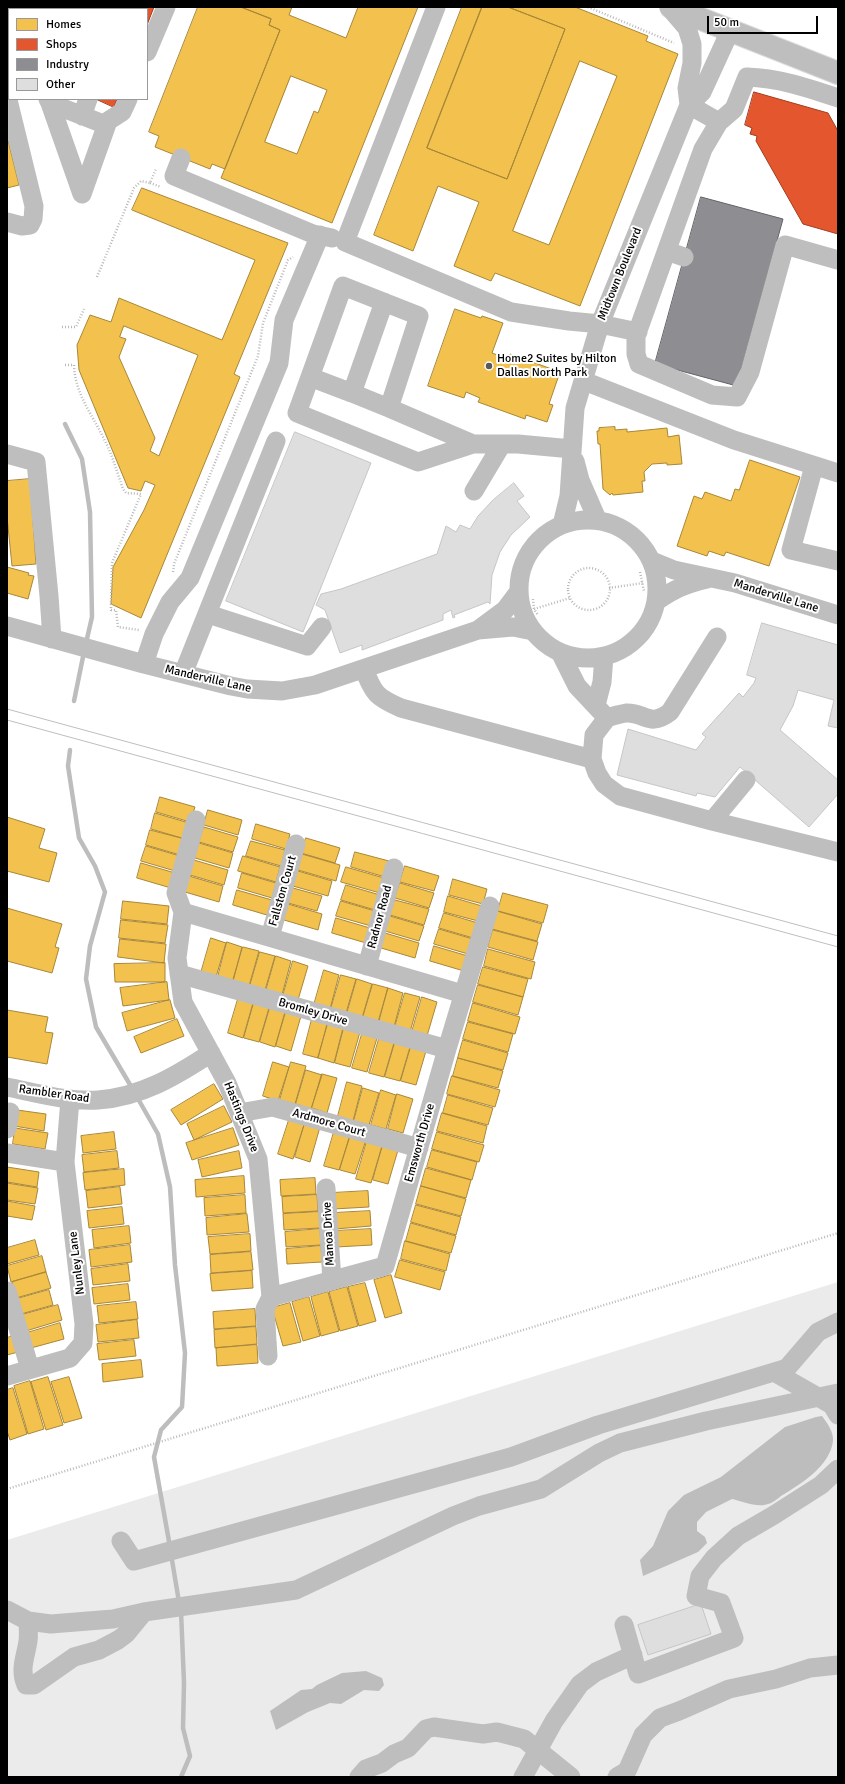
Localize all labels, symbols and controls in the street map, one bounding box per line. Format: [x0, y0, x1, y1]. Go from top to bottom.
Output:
legend [8, 8, 148, 100]
scale bar [709, 8, 820, 34]
text: 50 m [714, 15, 739, 30]
text: Homes [46, 17, 81, 32]
text: Shops [46, 37, 77, 52]
text: Industry [46, 57, 89, 72]
text: Other [46, 77, 75, 92]
street label: Midtown Boulevard [595, 225, 645, 323]
place label: Home2 Suites by Hilton Dallas North Park [497, 352, 617, 380]
marker: Home2 Suites by Hilton Dallas North Park [484, 361, 494, 371]
street label: Manderville Lane [732, 576, 820, 616]
street label: Manderville Lane [163, 662, 253, 696]
street label: Fallston Court [266, 854, 300, 928]
street label: Radnor Road [365, 884, 395, 950]
street label: Bromley Drive [277, 995, 349, 1029]
street label: Hastings Drive [220, 1080, 262, 1154]
street label: Rambler Road [18, 1082, 90, 1106]
street label: Emsworth Drive [402, 1102, 438, 1184]
street label: Ardmore Court [291, 1106, 367, 1140]
street label: Manoa Drive [320, 1202, 338, 1266]
street label: Nunley Lane [66, 1231, 88, 1295]

